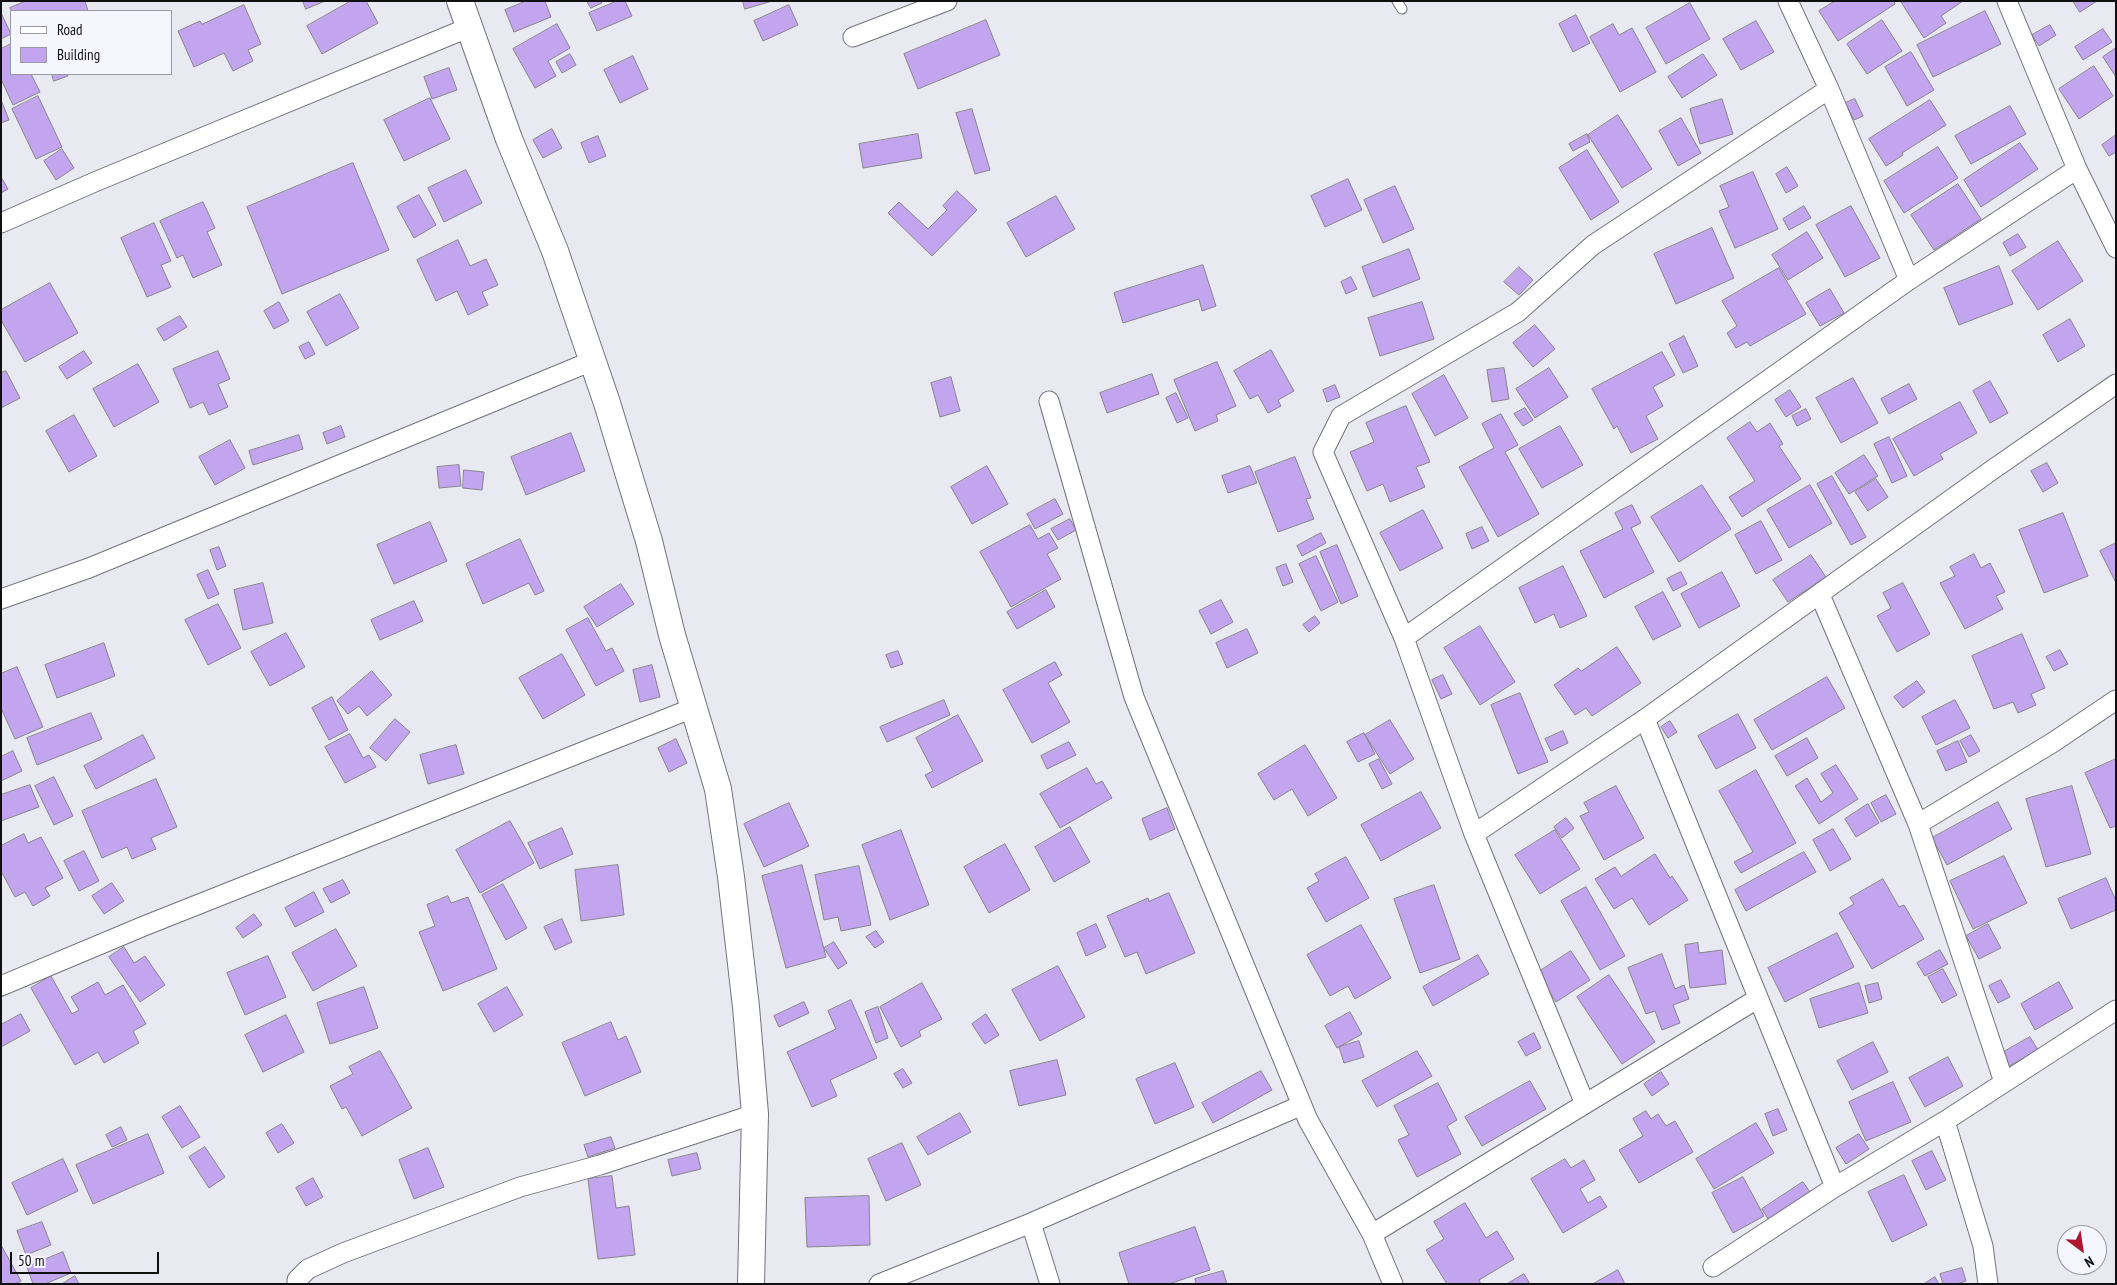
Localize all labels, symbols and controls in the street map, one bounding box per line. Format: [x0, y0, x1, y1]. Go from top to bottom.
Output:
legend [10, 10, 172, 75]
text: Road [57, 20, 83, 39]
text: Building [57, 45, 100, 64]
north arrow [2057, 1225, 2107, 1275]
scale bar [12, 1242, 161, 1274]
text: 50 m [18, 1251, 44, 1270]
text: N [2081, 1252, 2097, 1272]

